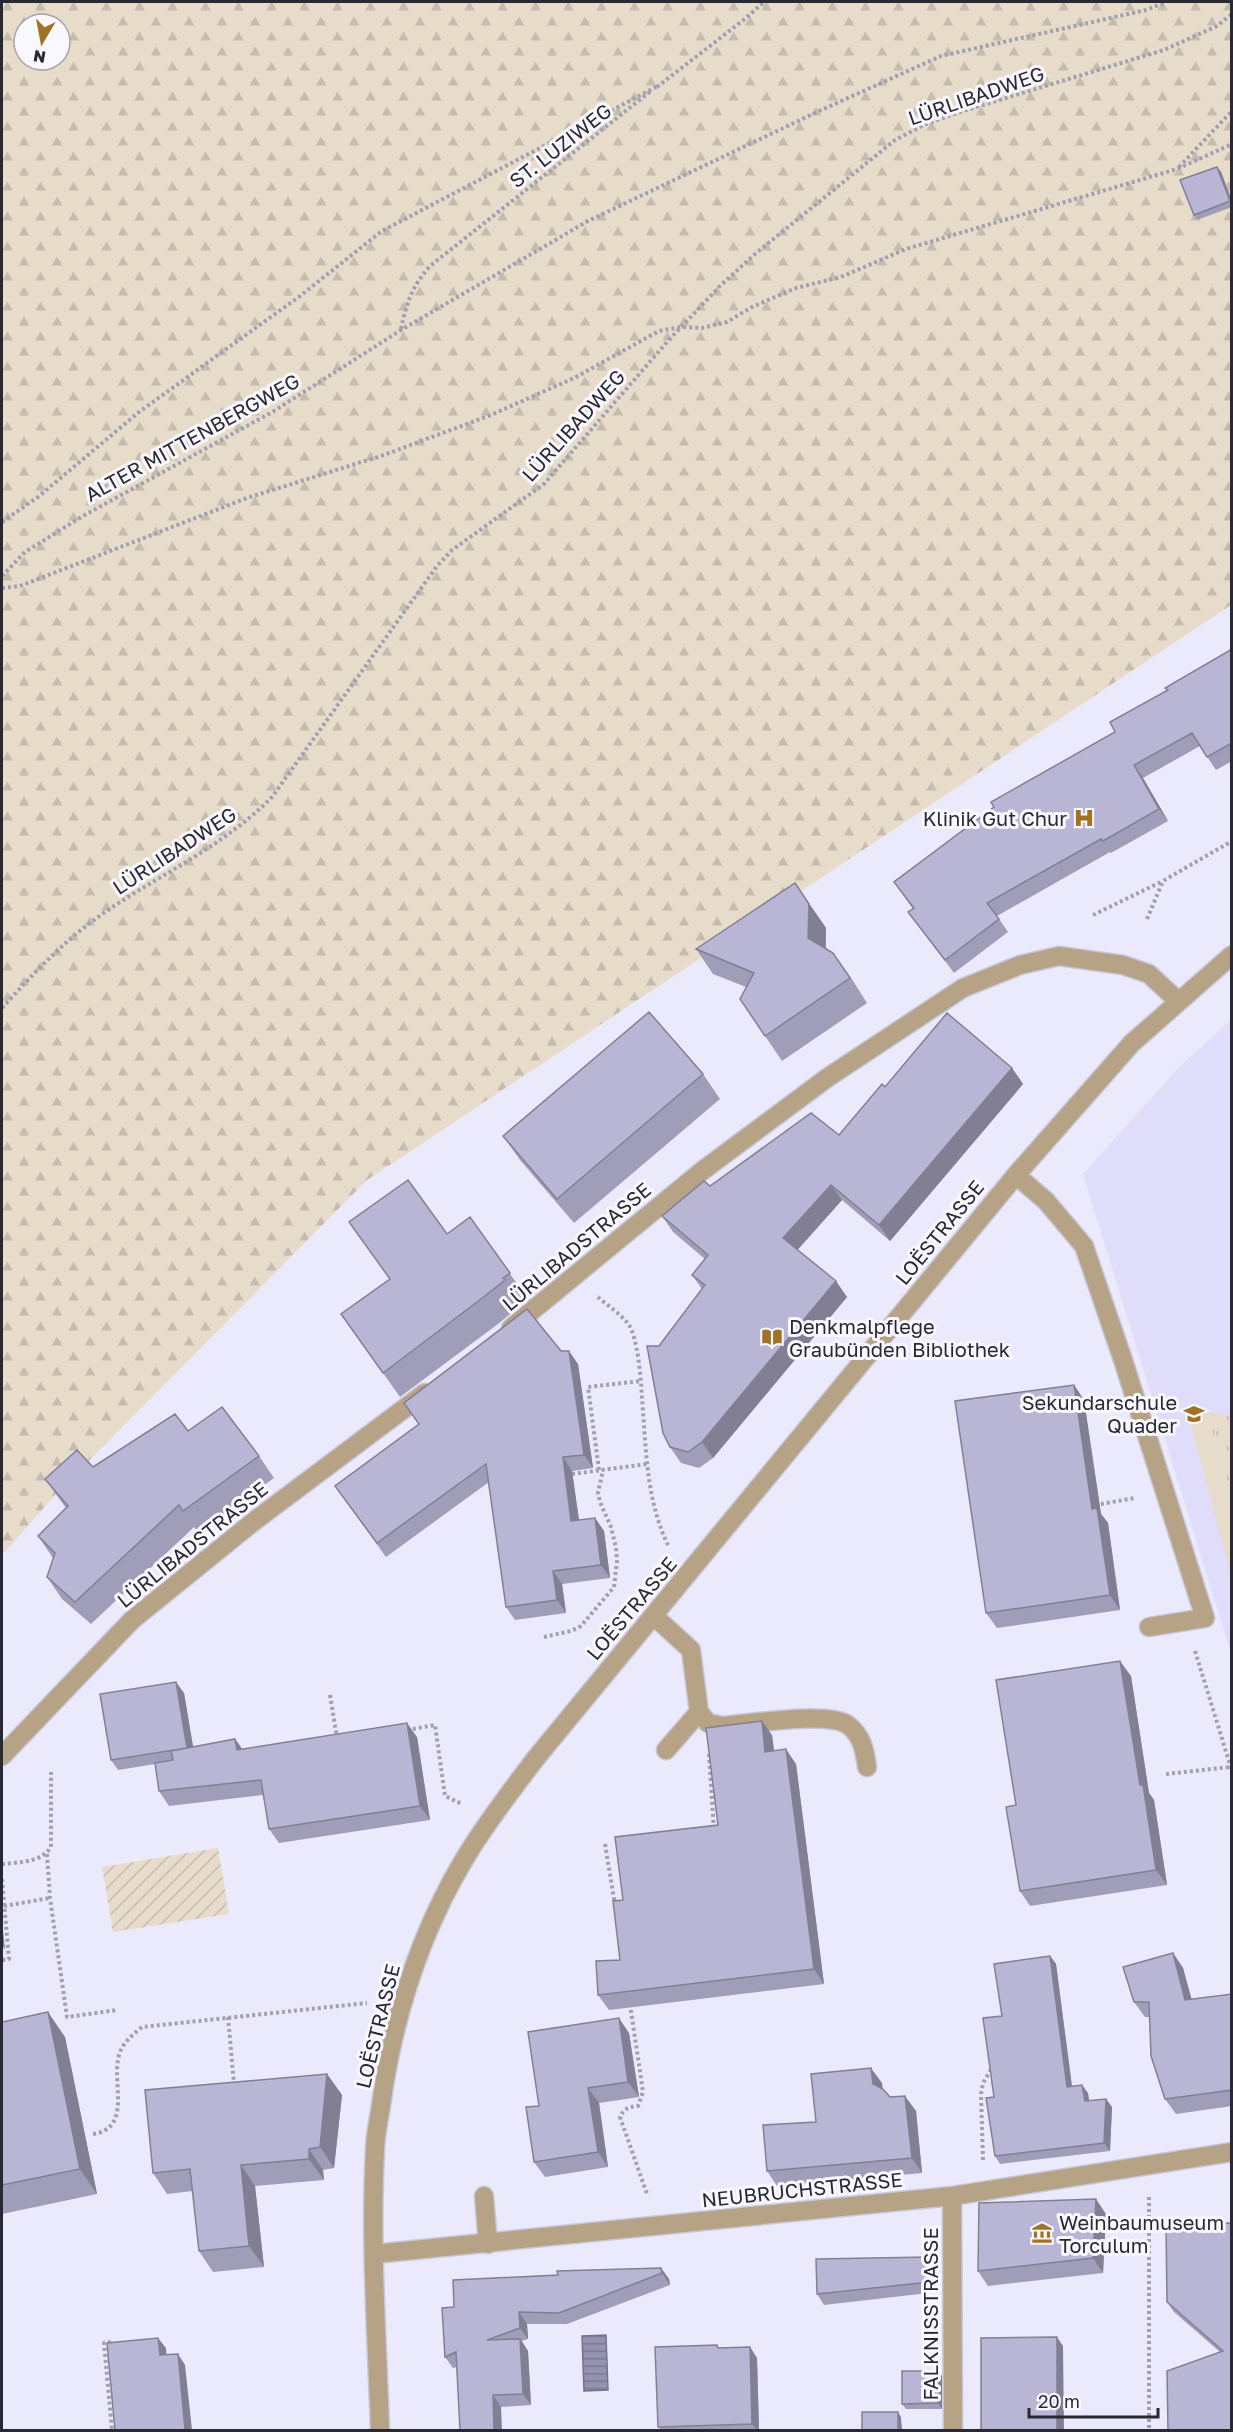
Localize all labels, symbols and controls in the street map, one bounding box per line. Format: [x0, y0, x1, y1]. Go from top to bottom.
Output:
north arrow [12, 12, 72, 72]
text: N [32, 46, 47, 68]
street label: LÜRLIBADWEG [905, 60, 1047, 130]
street label: ST. LUZIWEG [504, 98, 616, 192]
street label: LÜRLIBADWEG [516, 364, 630, 486]
street label: ALTER MITTENBERGWEG [81, 368, 303, 506]
street label: LÜRLIBADWEG [108, 801, 240, 899]
place label: Klinik Gut Chur [923, 806, 1067, 830]
hospital icon: Klinik Gut Chur [1072, 806, 1096, 830]
street label: LOËSTRASSE [890, 1175, 988, 1289]
street label: LÜRLIBADSTRASSE [497, 1177, 655, 1315]
place label: Denkmalpflege Graubünden Bibliothek [789, 1314, 1010, 1361]
library icon: Denkmalpflege Graubünden Bibliothek [760, 1325, 784, 1349]
place label: Sekundarschule Quader [1022, 1390, 1177, 1437]
school or university icon: Sekundarschule Quader [1182, 1402, 1206, 1426]
street label: LÜRLIBADSTRASSE [112, 1476, 272, 1612]
street label: LOËSTRASSE [581, 1552, 681, 1664]
street label: LOËSTRASSE [350, 1961, 404, 2091]
street label: NEUBRUCHSTRASSE [700, 2167, 904, 2211]
place label: Weinbaumuseum Torculum [1059, 2210, 1224, 2257]
museum icon: Weinbaumuseum Torculum [1030, 2221, 1054, 2245]
street label: FALKNISSTRASSE [918, 2227, 942, 2401]
scale bar [1029, 2381, 1158, 2419]
text: 20 m [1038, 2390, 1080, 2412]

